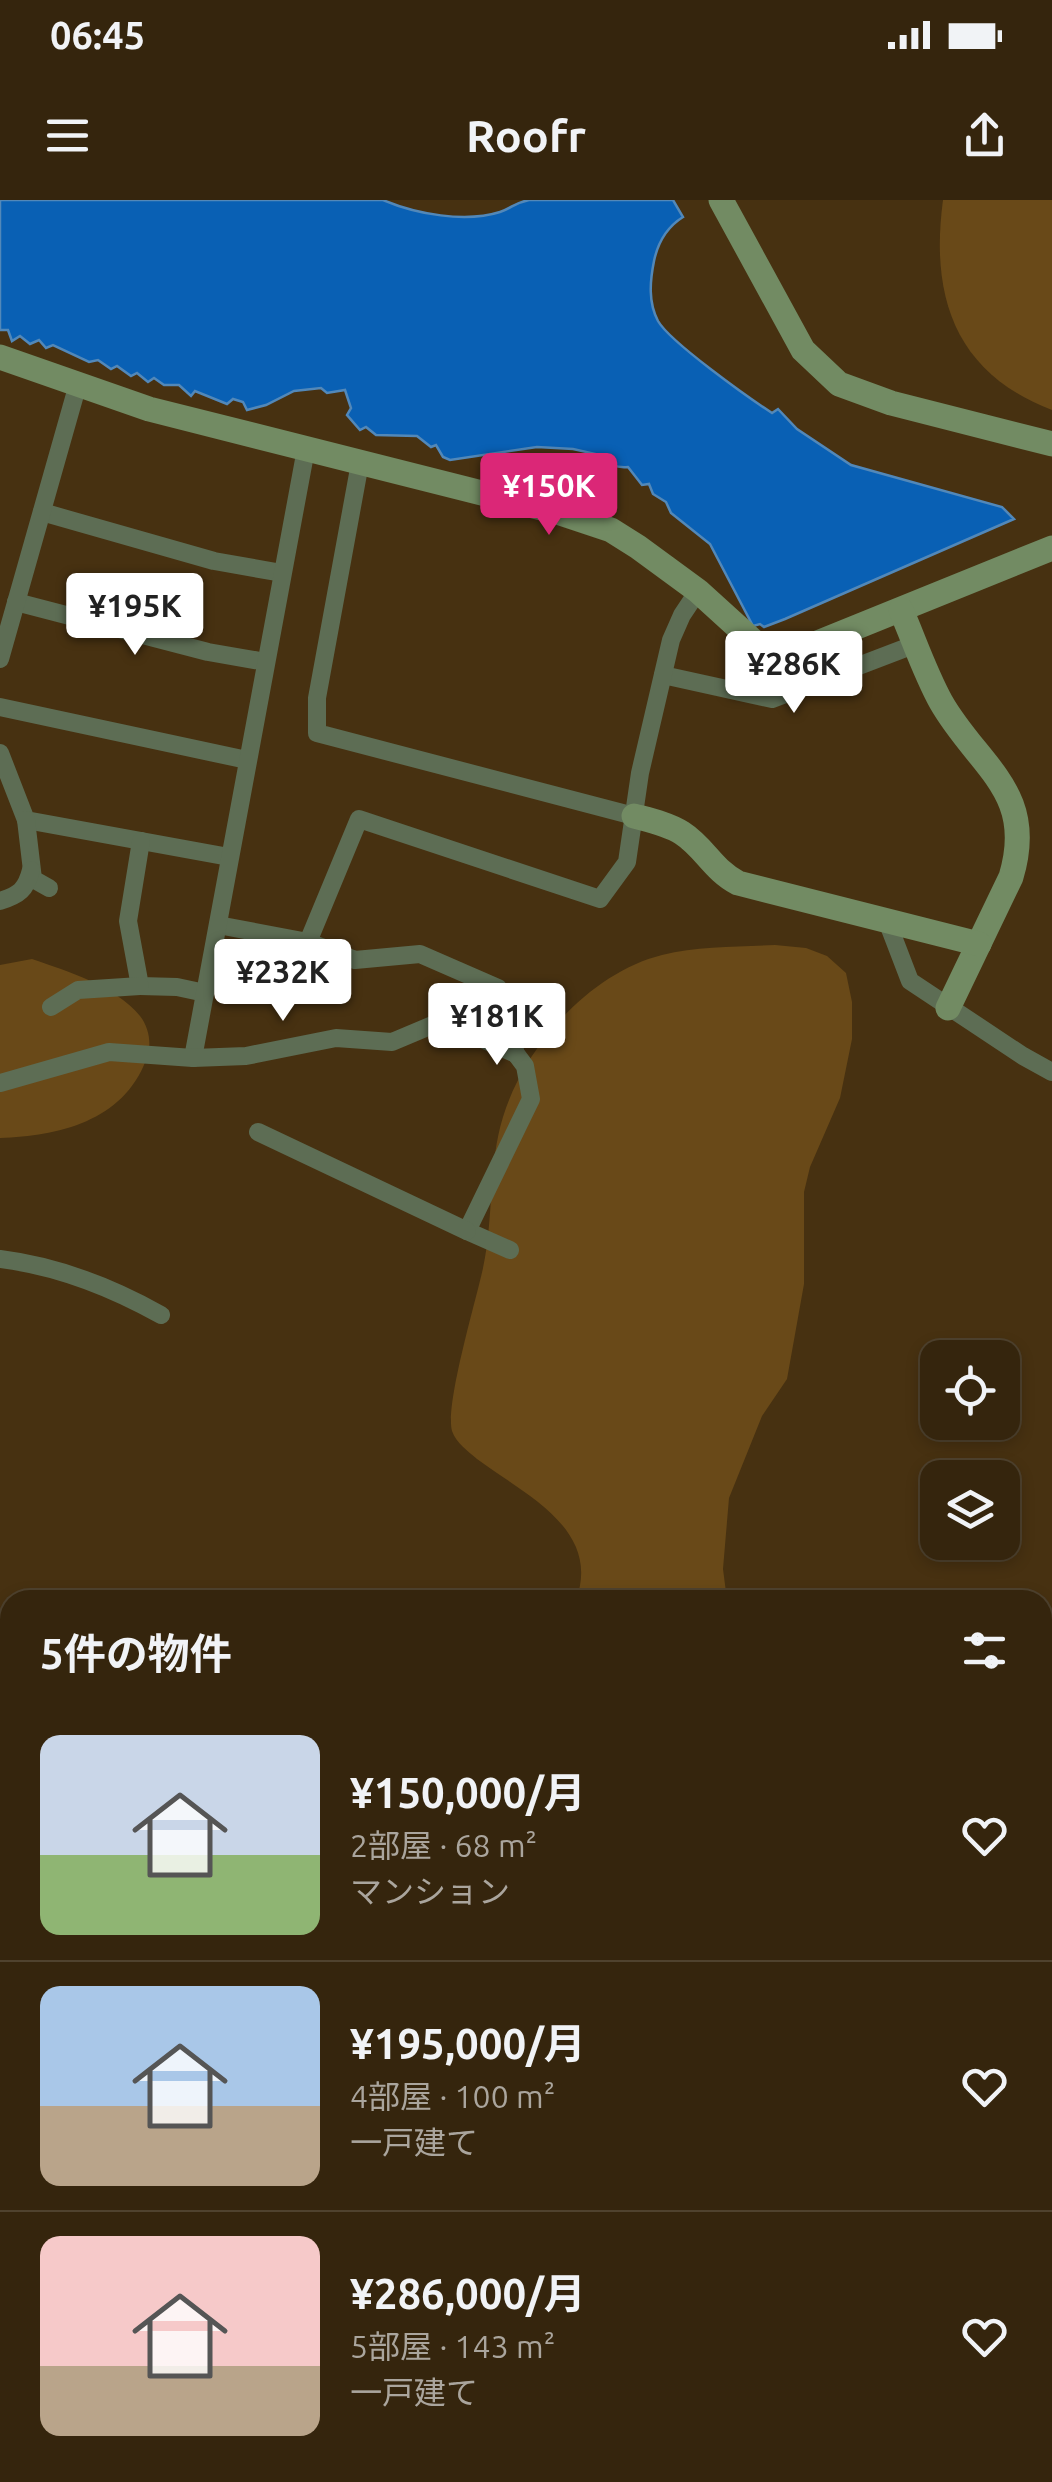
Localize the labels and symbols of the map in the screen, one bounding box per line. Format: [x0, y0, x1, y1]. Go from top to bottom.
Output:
pin: ¥150K [479, 453, 619, 538]
pin: ¥195K [65, 573, 205, 658]
pin: ¥286K [724, 631, 864, 716]
pin: ¥232K [213, 939, 353, 1024]
pin: ¥181K [427, 983, 567, 1068]

